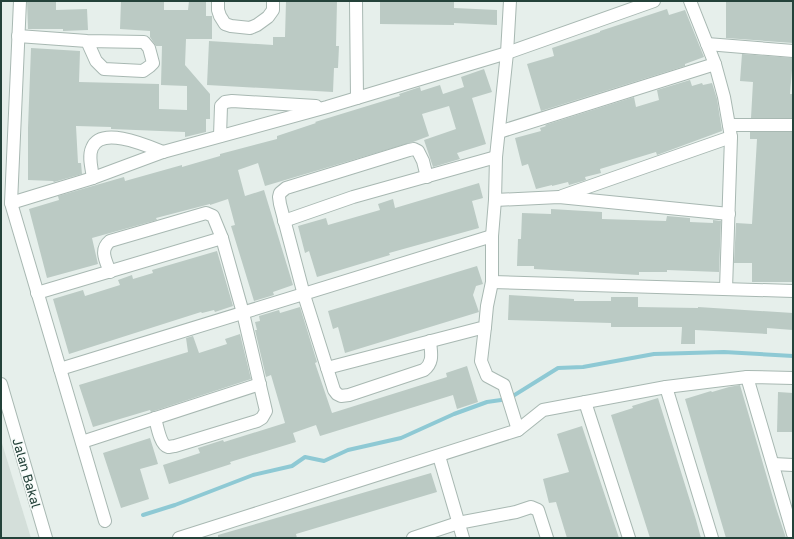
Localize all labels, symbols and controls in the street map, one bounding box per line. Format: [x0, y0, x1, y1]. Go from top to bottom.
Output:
street label: Jalan Bakal [9, 436, 45, 510]

